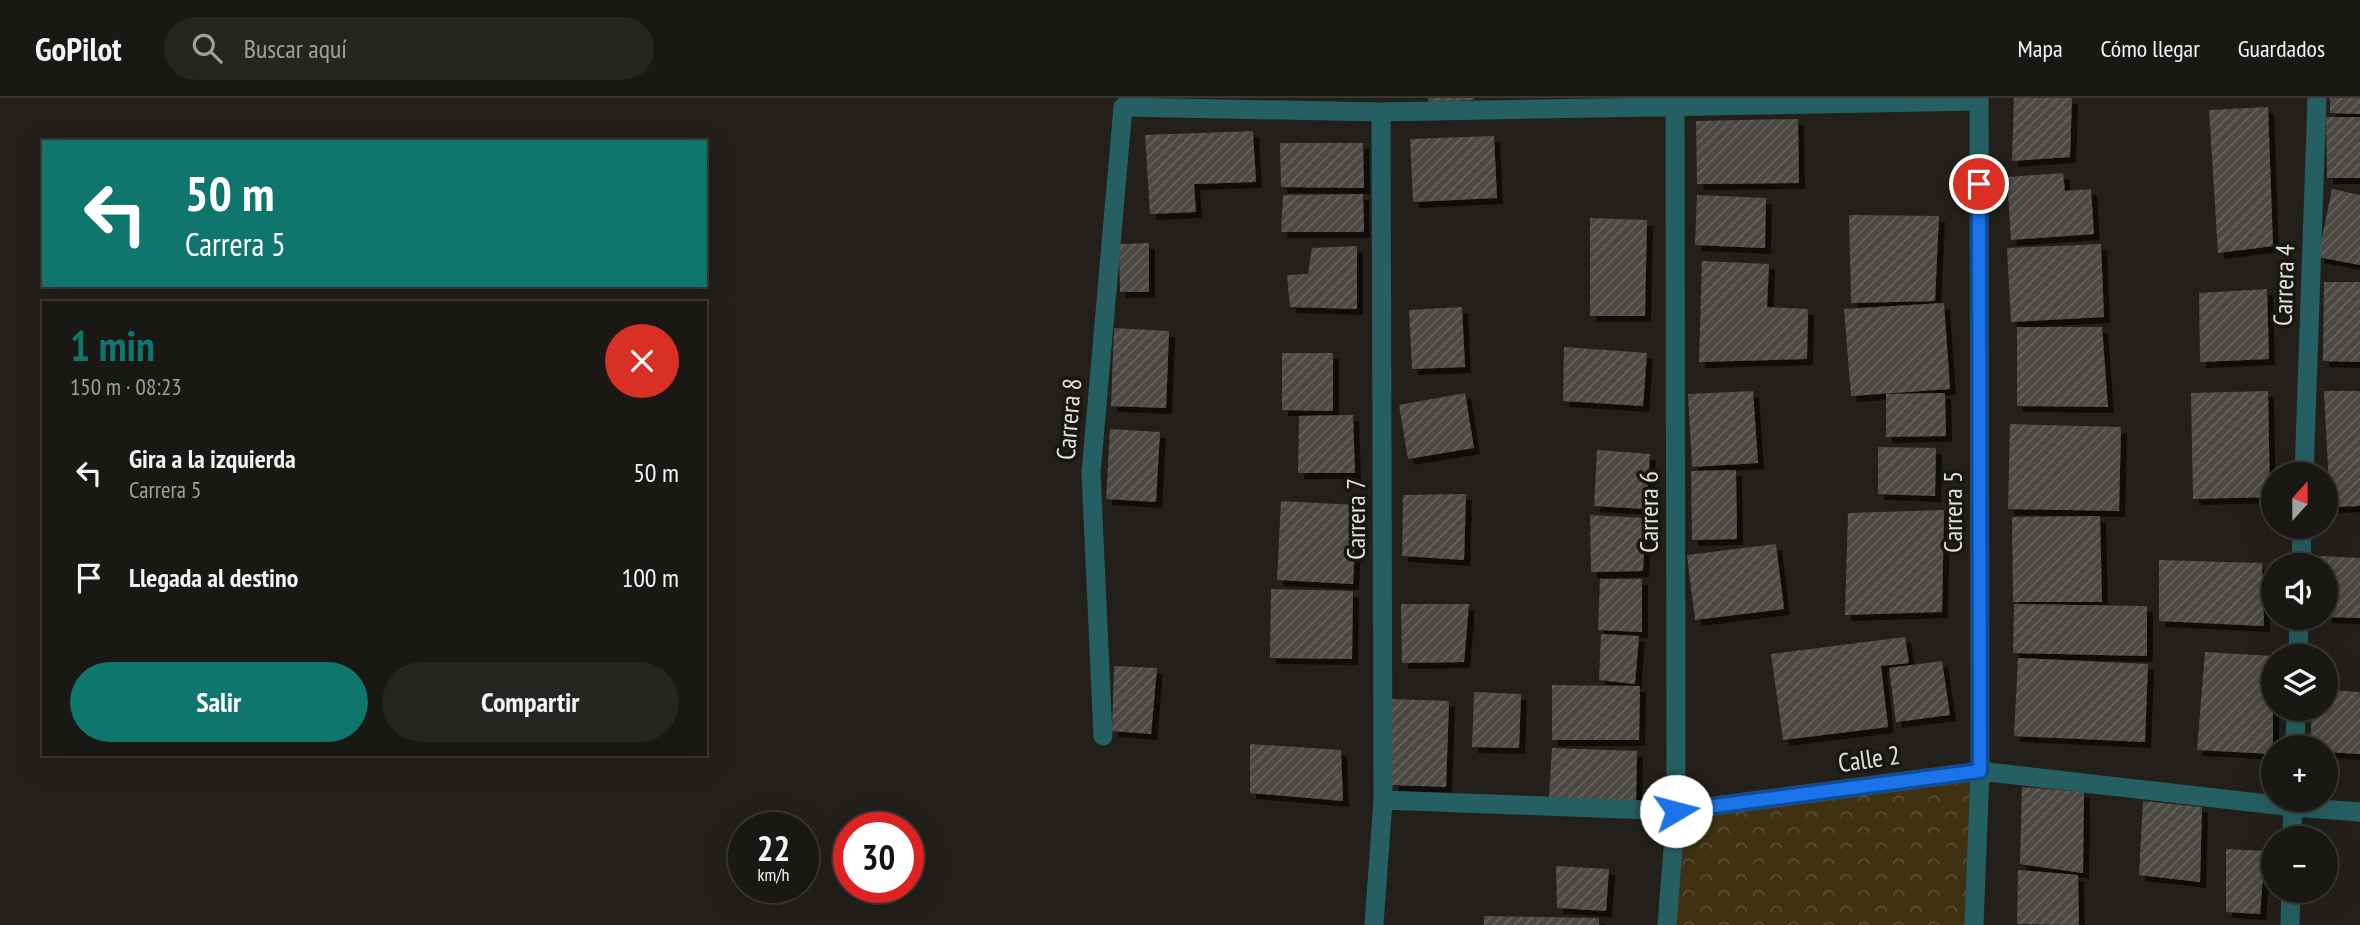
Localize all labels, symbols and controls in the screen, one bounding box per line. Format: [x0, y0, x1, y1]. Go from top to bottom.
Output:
search box [164, 17, 654, 80]
text: GoPilot [35, 27, 122, 70]
icon: search [188, 29, 226, 67]
text: Buscar aquí [244, 32, 347, 65]
text: Mapa [2018, 33, 2063, 64]
text: Cómo llegar [2101, 33, 2200, 64]
text: Guardados [2238, 33, 2325, 64]
pin [1949, 154, 2009, 214]
text: 50 m [185, 161, 274, 225]
icon: arrive [1960, 165, 1998, 203]
icon: left [70, 168, 161, 259]
text: Carrera 5 [185, 223, 286, 265]
street label: Carrera 4 [2266, 243, 2301, 326]
text: 1 min [70, 318, 155, 373]
button: close [605, 324, 679, 398]
text: 150 m · 08:23 [70, 372, 182, 401]
street label: Carrera 8 [1049, 377, 1088, 461]
text: Gira a la izquierda [129, 442, 296, 475]
icon: left [70, 454, 108, 492]
text: 50 m [633, 456, 679, 489]
north arrow [2261, 462, 2338, 539]
map controls [2261, 462, 2338, 903]
street label: Carrera 6 [1632, 471, 1665, 553]
street label: Carrera 5 [1936, 471, 1969, 553]
text: Carrera 5 [129, 475, 201, 504]
street label: Carrera 7 [1339, 478, 1372, 560]
button: sound [2261, 553, 2338, 630]
icon: arrive [70, 559, 108, 597]
text: Llegada al destino [129, 561, 298, 594]
text: 100 m [621, 561, 679, 594]
button: layers [2261, 644, 2338, 721]
button: Salir [70, 662, 368, 742]
button: Compartir [382, 662, 679, 742]
button: + [2261, 735, 2338, 812]
street label: Calle 2 [1836, 738, 1902, 779]
position arrow [1639, 774, 1713, 848]
speed limit sign: 30 [833, 812, 924, 903]
text: 22 [757, 825, 790, 871]
button: − [2261, 826, 2338, 903]
text: km/h [758, 863, 789, 886]

